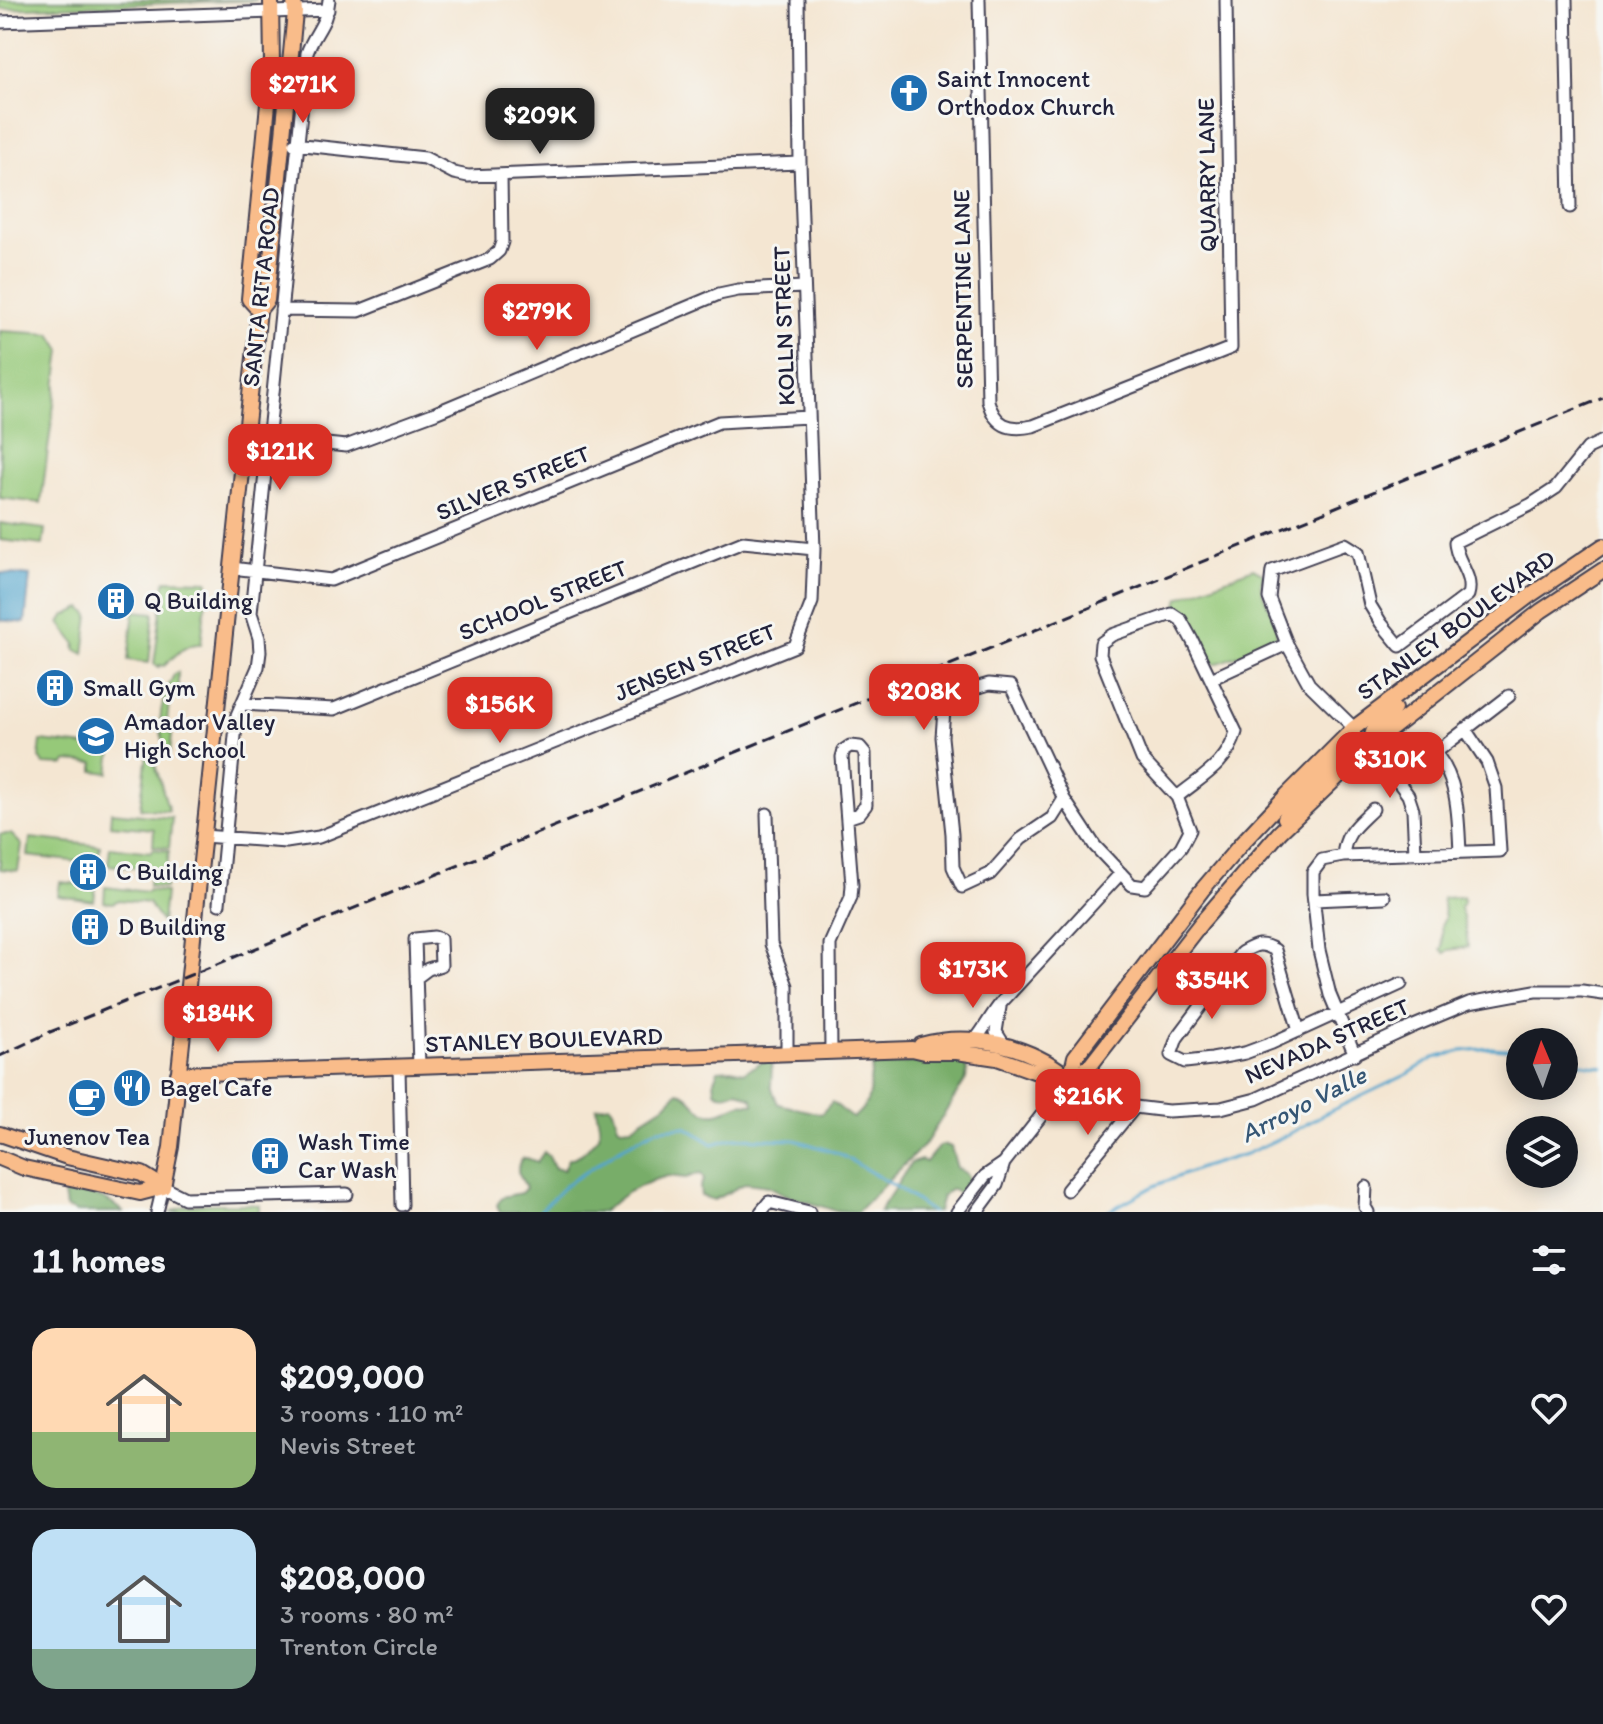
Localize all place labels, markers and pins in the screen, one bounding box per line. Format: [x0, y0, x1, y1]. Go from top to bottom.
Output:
pin: $271K [247, 57, 359, 125]
place label: Saint Innocent Orthodox Church [937, 64, 1115, 121]
church icon: Saint Innocent Orthodox Church [888, 72, 930, 114]
pin: $209K [484, 88, 596, 156]
pin: $279K [481, 284, 593, 352]
pin: $121K [224, 424, 336, 492]
building icon: Q Building [95, 580, 137, 622]
place label: Q Building [144, 586, 254, 615]
pin: $208K [868, 664, 980, 732]
building icon: Small Gym [34, 667, 76, 709]
place label: Small Gym [83, 673, 195, 702]
pin: $156K [444, 677, 556, 745]
place label: Amador Valley High School [124, 707, 276, 764]
school or university icon: Amador Valley High School [75, 715, 117, 757]
pin: $310K [1334, 732, 1446, 800]
building icon: C Building [67, 851, 109, 893]
place label: C Building [116, 857, 224, 886]
building icon: D Building [69, 906, 111, 948]
place label: D Building [118, 912, 226, 941]
pin: $173K [917, 942, 1029, 1010]
pin: $354K [1156, 953, 1268, 1021]
pin: $184K [162, 986, 274, 1054]
restaurant icon: Bagel Cafe [111, 1067, 153, 1109]
pin: $216K [1032, 1069, 1144, 1137]
place label: Bagel Cafe [160, 1073, 272, 1102]
cafe icon: Junenov Tea [66, 1077, 108, 1119]
place label: Junenov Tea [24, 1122, 150, 1151]
place label: Wash Time Car Wash [298, 1127, 410, 1184]
building icon: Wash Time Car Wash [249, 1135, 291, 1177]

